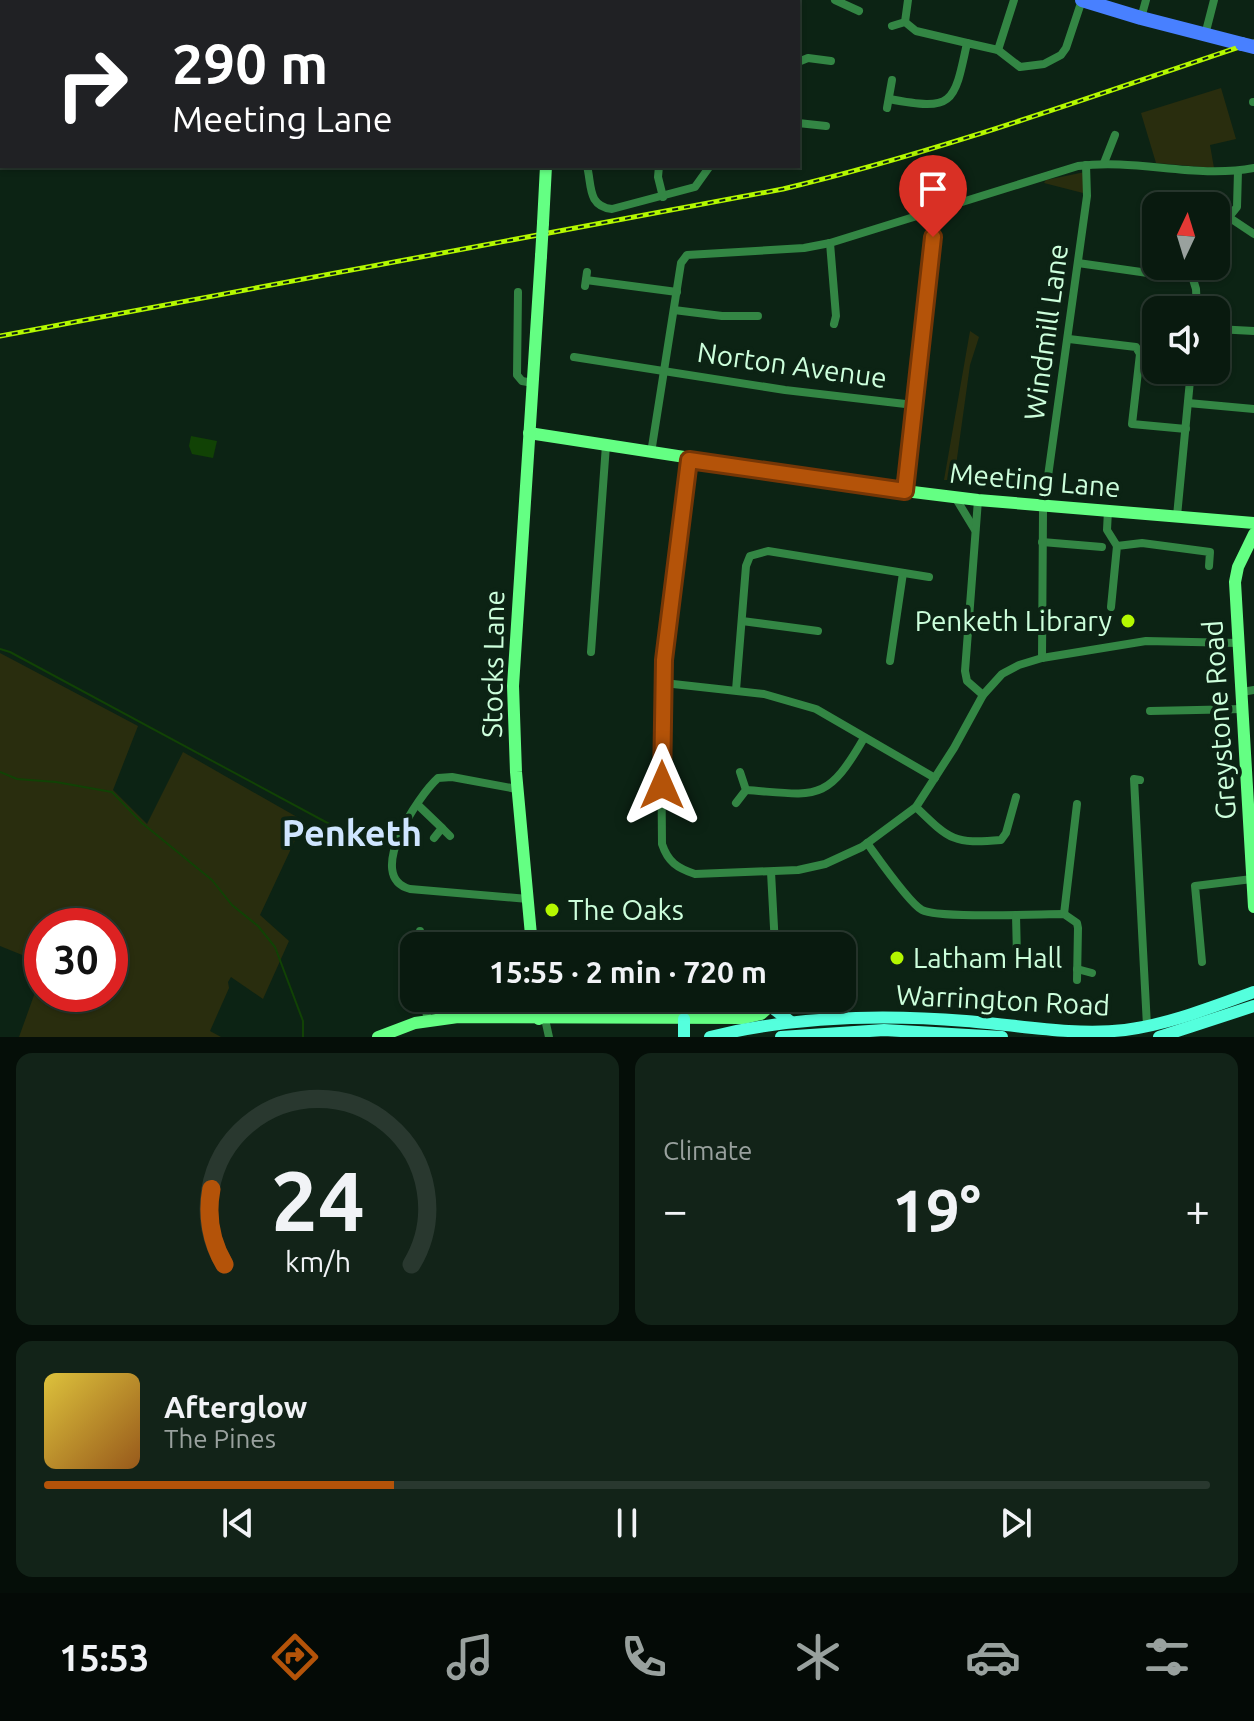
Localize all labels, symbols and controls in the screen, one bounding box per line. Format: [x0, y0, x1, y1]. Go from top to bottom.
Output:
icon: right [40, 32, 144, 136]
text: 290 m [172, 32, 328, 95]
text: Meeting Lane [172, 98, 393, 139]
pin [899, 155, 967, 237]
icon: arrive [911, 167, 955, 211]
north arrow [1142, 192, 1230, 280]
map controls [1142, 192, 1230, 384]
street label: Windmill Lane [1018, 242, 1073, 422]
button: sound [1142, 296, 1230, 384]
street label: Norton Avenue [695, 336, 889, 393]
street label: Meeting Lane [948, 457, 1122, 502]
street label: Stocks Lane [476, 590, 509, 738]
place label: Penketh Library [915, 605, 1112, 636]
marker: Penketh Library [1119, 612, 1137, 630]
street label: Greystone Road [1196, 619, 1241, 821]
position arrow [620, 743, 704, 827]
district label: Penketh [282, 812, 422, 853]
place label: The Oaks [568, 894, 684, 925]
marker: The Oaks [543, 901, 561, 919]
speed limit sign: 30 [24, 908, 128, 1012]
place label: Latham Hall [913, 942, 1062, 973]
marker: Latham Hall [888, 949, 906, 967]
text: 15:55 · 2 min · 720 m [489, 955, 767, 989]
street label: Warrington Road [895, 978, 1111, 1021]
text: Climate [663, 1136, 752, 1165]
text: 24 [271, 1153, 364, 1247]
text: 19° [892, 1176, 981, 1243]
text: − [663, 1185, 688, 1234]
text: + [1185, 1185, 1210, 1234]
text: km/h [285, 1245, 351, 1277]
text: Afterglow [164, 1390, 307, 1424]
text: The Pines [164, 1424, 276, 1453]
icon: previous [216, 1501, 260, 1545]
icon: pause [605, 1501, 649, 1545]
icon: next [994, 1501, 1038, 1545]
icon: directions [267, 1629, 323, 1685]
icon: music [442, 1629, 498, 1685]
icon: phone [616, 1629, 672, 1685]
icon: climate [790, 1629, 846, 1685]
icon: car [965, 1629, 1021, 1685]
icon: filters [1139, 1629, 1195, 1685]
text: 15:53 [59, 1637, 149, 1678]

